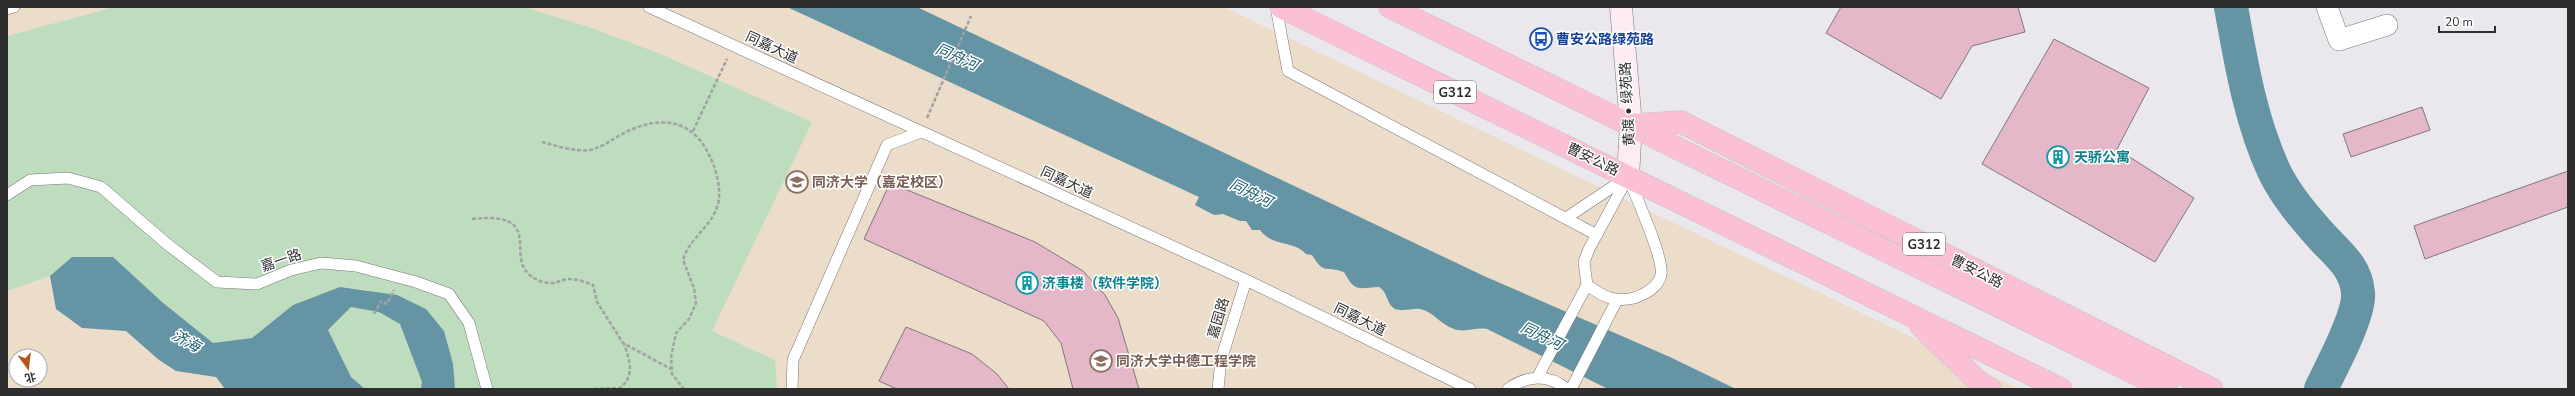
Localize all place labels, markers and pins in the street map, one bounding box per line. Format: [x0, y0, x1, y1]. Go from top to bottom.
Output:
bus stop icon: 曹安公路绿苑路 [1528, 26, 1554, 52]
place label: 曹安公路绿苑路 [1556, 30, 1654, 49]
building icon: 天骄公寓 [2045, 144, 2071, 170]
place label: 天骄公寓 [2074, 148, 2130, 167]
school or university icon: 同济大学（嘉定校区） [784, 169, 810, 195]
place label: 同济大学（嘉定校区） [812, 173, 952, 192]
building icon: 济事楼（软件学院） [1014, 270, 1040, 296]
place label: 济事楼（软件学院） [1042, 274, 1168, 293]
school or university icon: 同济大学中德工程学院 [1088, 348, 1114, 374]
place label: 同济大学中德工程学院 [1116, 352, 1256, 371]

